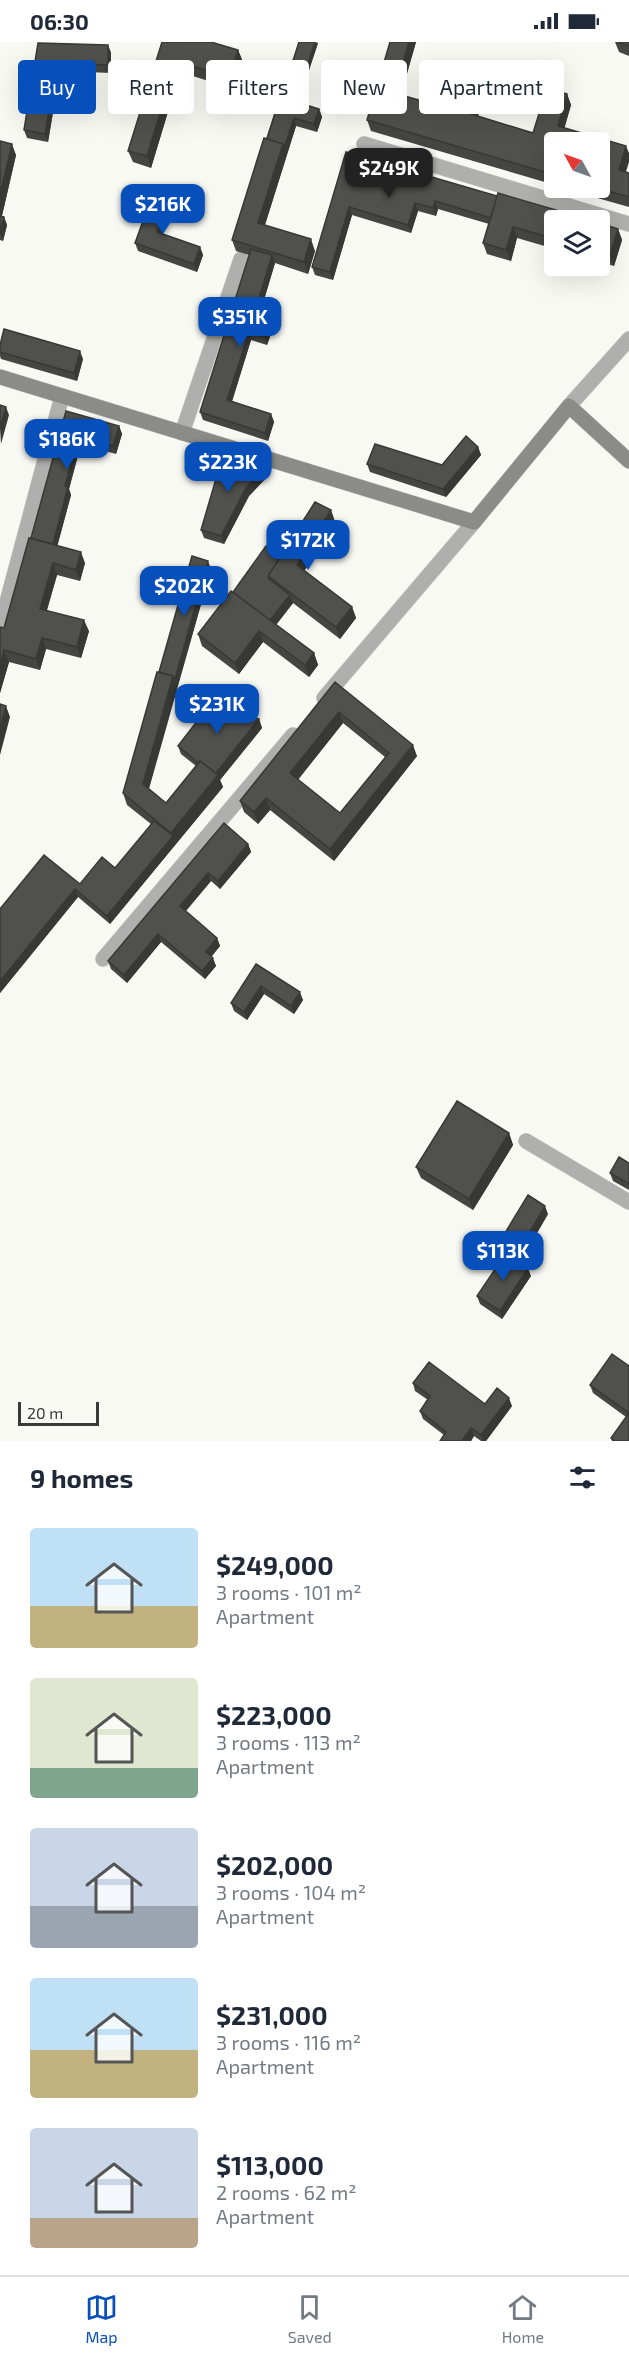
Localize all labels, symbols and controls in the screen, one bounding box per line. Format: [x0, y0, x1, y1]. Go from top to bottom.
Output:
text: 06:30 [30, 8, 89, 34]
chip: Buy [18, 60, 96, 114]
chip: Rent [108, 60, 194, 114]
chip: Filters [206, 60, 309, 114]
chip: New [321, 60, 407, 114]
chip: Apartment [419, 60, 564, 114]
north arrow [544, 132, 610, 198]
map controls [544, 132, 610, 276]
pin: $249K [347, 148, 431, 199]
text: $249K [359, 155, 419, 179]
pin: $216K [121, 184, 205, 235]
text: $216K [135, 191, 191, 215]
button: layers [544, 210, 610, 276]
pin: $351K [198, 297, 282, 348]
text: $351K [212, 304, 268, 328]
pin: $186K [25, 419, 109, 470]
text: $186K [38, 426, 96, 450]
pin: $223K [186, 442, 270, 493]
text: $223K [199, 449, 257, 473]
pin: $172K [266, 520, 350, 571]
text: $172K [280, 527, 336, 551]
pin: $202K [142, 566, 226, 617]
text: $202K [154, 573, 214, 597]
pin: $231K [175, 684, 259, 735]
text: $231K [189, 691, 245, 715]
pin: $113K [461, 1231, 545, 1282]
text: $113K [477, 1238, 529, 1262]
scale bar [18, 1399, 99, 1426]
text: 20 m [27, 1403, 63, 1422]
icon: filters [566, 1461, 599, 1494]
text: 9 homes [30, 1462, 133, 1493]
text: $249,000 [216, 1549, 334, 1580]
icon: home [78, 1552, 150, 1624]
text: 3 rooms · 101 m² [216, 1580, 362, 1604]
text: Apartment [216, 1604, 314, 1628]
text: $223,000 [216, 1699, 332, 1730]
icon: home [78, 1702, 150, 1774]
text: 3 rooms · 113 m² [216, 1730, 361, 1754]
text: Apartment [216, 1754, 314, 1778]
text: $202,000 [216, 1849, 333, 1880]
icon: home [78, 1852, 150, 1924]
text: 3 rooms · 104 m² [216, 1880, 366, 1904]
text: Apartment [216, 1904, 314, 1928]
text: $231,000 [216, 1999, 328, 2030]
icon: home [78, 2002, 150, 2074]
text: 3 rooms · 116 m² [216, 2030, 361, 2054]
text: Apartment [216, 2054, 314, 2078]
text: $113,000 [216, 2149, 324, 2180]
icon: home [78, 2152, 150, 2224]
text: 2 rooms · 62 m² [216, 2180, 356, 2204]
text: Apartment [216, 2204, 314, 2228]
tab: Map [85, 2291, 118, 2346]
tab: Saved [288, 2291, 332, 2346]
tab: Home [502, 2291, 544, 2346]

